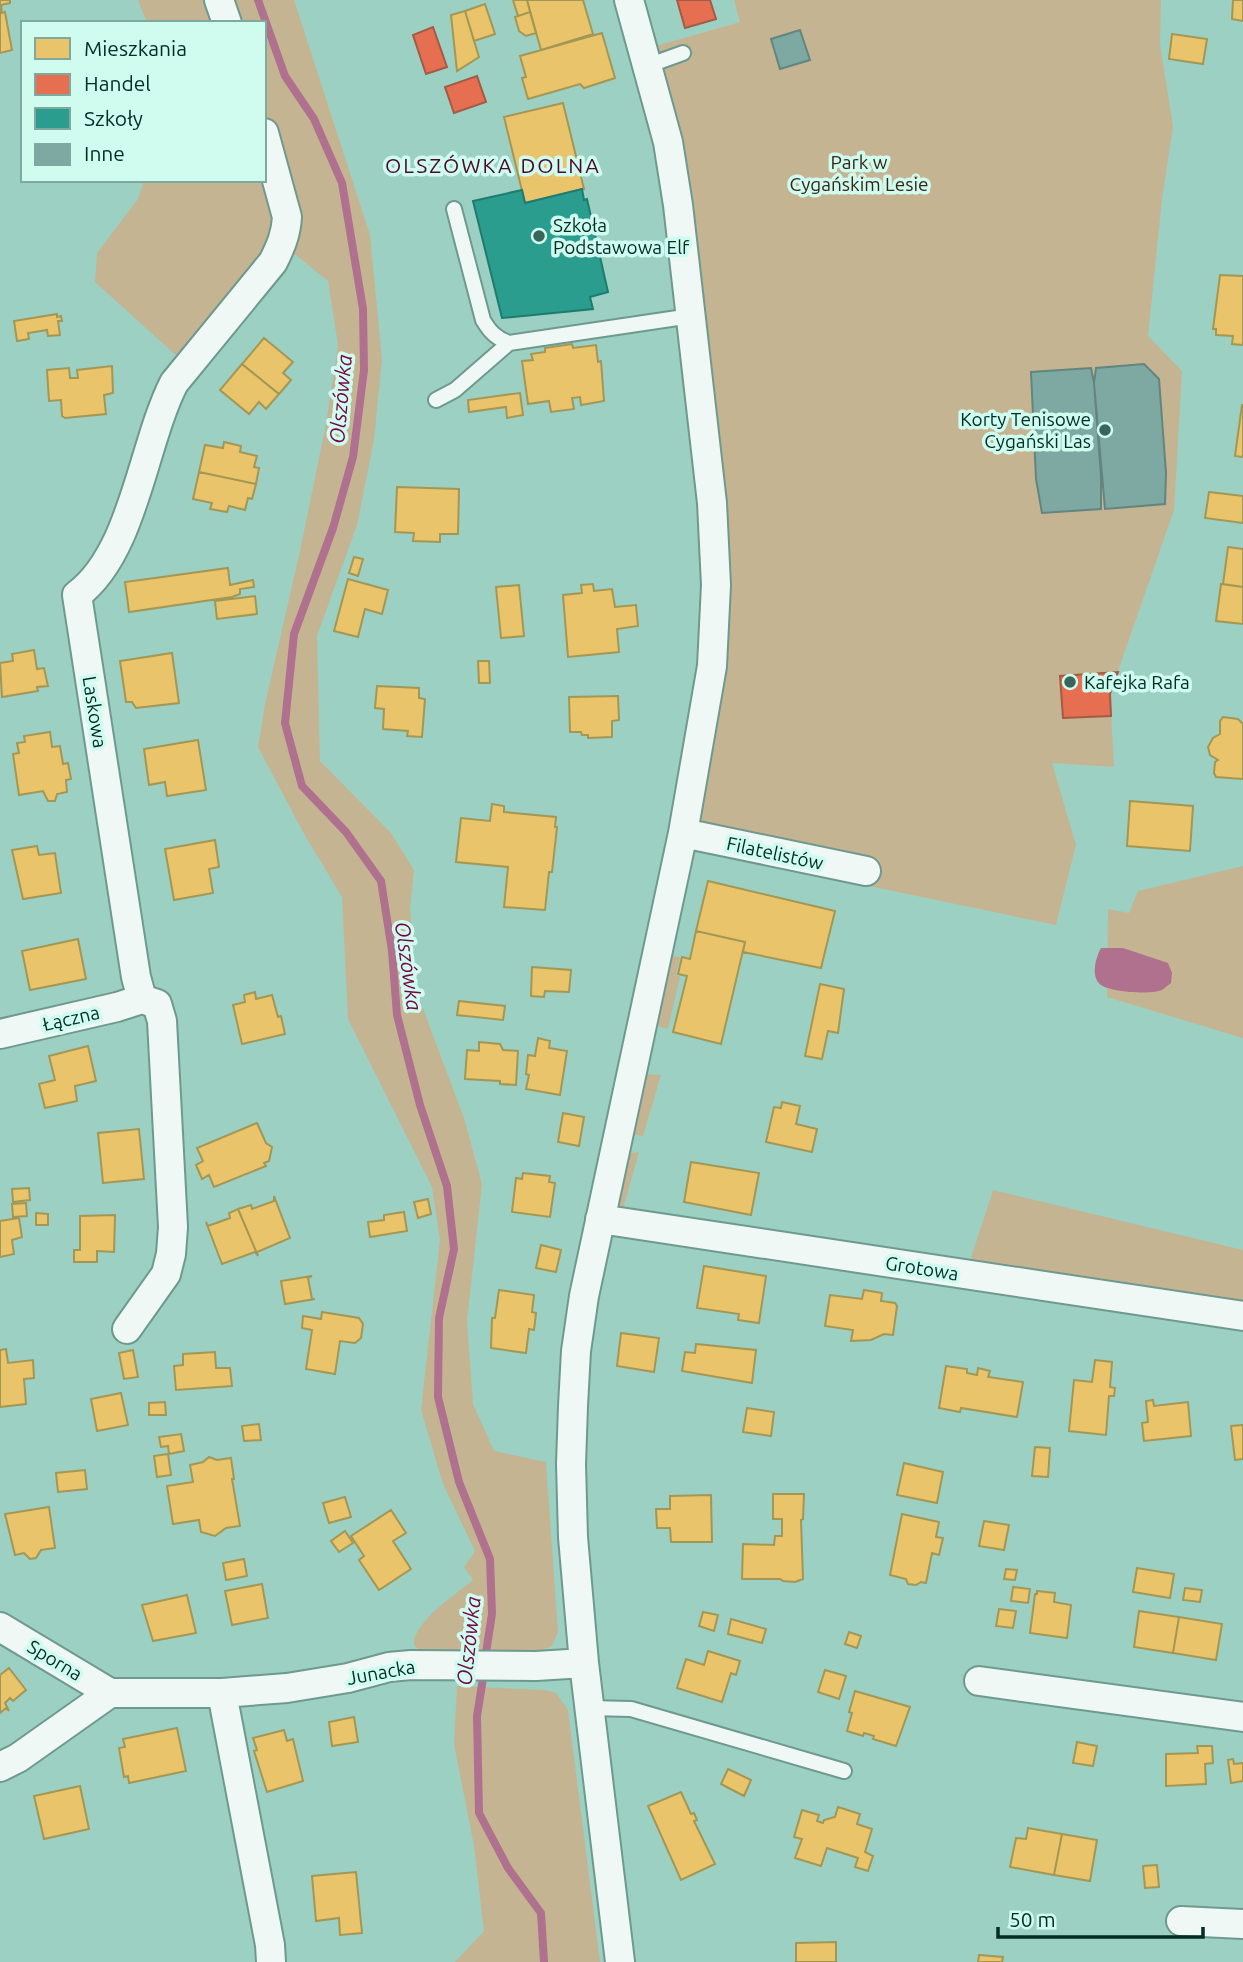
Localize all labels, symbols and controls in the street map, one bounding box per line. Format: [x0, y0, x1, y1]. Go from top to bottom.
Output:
legend [21, 21, 266, 182]
text: Mieszkania [84, 36, 187, 60]
text: Handel [84, 71, 151, 95]
text: Szkoły [84, 106, 143, 130]
text: Inne [84, 141, 125, 165]
park label: Park w Cygańskim Lesie [789, 151, 929, 195]
district label: OLSZÓWKA DOLNA [385, 153, 601, 177]
place label: Szkoła Podstawowa Elf [553, 214, 690, 258]
marker: Szkoła Podstawowa Elf [531, 228, 547, 244]
water label: Olszówka [324, 353, 356, 445]
place label: Korty Tenisowe Cygański Las [960, 408, 1091, 452]
marker: Korty Tenisowe Cygański Las [1097, 422, 1113, 438]
place label: Kafejka Rafa [1084, 671, 1190, 693]
street label: Laskowa [78, 674, 112, 750]
marker: Kafejka Rafa [1062, 674, 1078, 690]
street label: Filatelistów [725, 832, 826, 874]
water label: Olszówka [391, 920, 427, 1012]
street label: Łączna [40, 1001, 102, 1035]
street label: Grotowa [884, 1251, 960, 1285]
water label: Olszówka [451, 1595, 485, 1687]
street label: Sporna [24, 1635, 86, 1685]
street label: Junacka [345, 1655, 417, 1689]
scale bar [998, 1896, 1203, 1940]
text: 50 m [1009, 1907, 1056, 1931]

